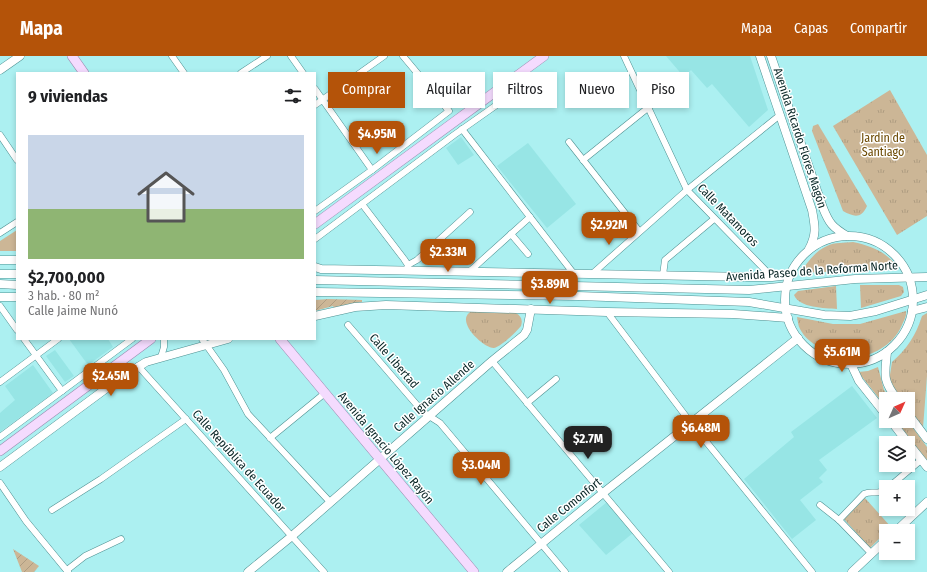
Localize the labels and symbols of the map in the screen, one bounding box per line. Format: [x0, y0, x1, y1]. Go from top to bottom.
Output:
street label: Avenida Ricardo Flores Magón [771, 66, 829, 210]
pin: $4.95M [344, 121, 410, 155]
park label: Jardin de Santiago [861, 131, 905, 159]
street label: Calle Matamoros [695, 181, 761, 249]
pin: $2.92M [576, 212, 642, 246]
pin: $2.33M [415, 239, 481, 273]
street label: Avenida Paseo de la Reforma Norte [726, 258, 899, 284]
pin: $3.89M [517, 271, 583, 305]
street label: Calle Libertad [366, 331, 422, 391]
pin: $5.61M [809, 339, 875, 373]
street label: Calle Ignacio Allende [391, 357, 477, 435]
pin: $2.45M [78, 363, 144, 397]
street label: Avenida Ignacio López Rayón [335, 389, 437, 507]
north arrow [879, 392, 915, 428]
street label: Calle República de Ecuador [189, 407, 289, 516]
pin: $6.48M [668, 415, 734, 449]
pin: $2.7M [560, 426, 616, 460]
pin: $3.04M [448, 452, 514, 486]
street label: Calle Comonfort [534, 475, 604, 535]

